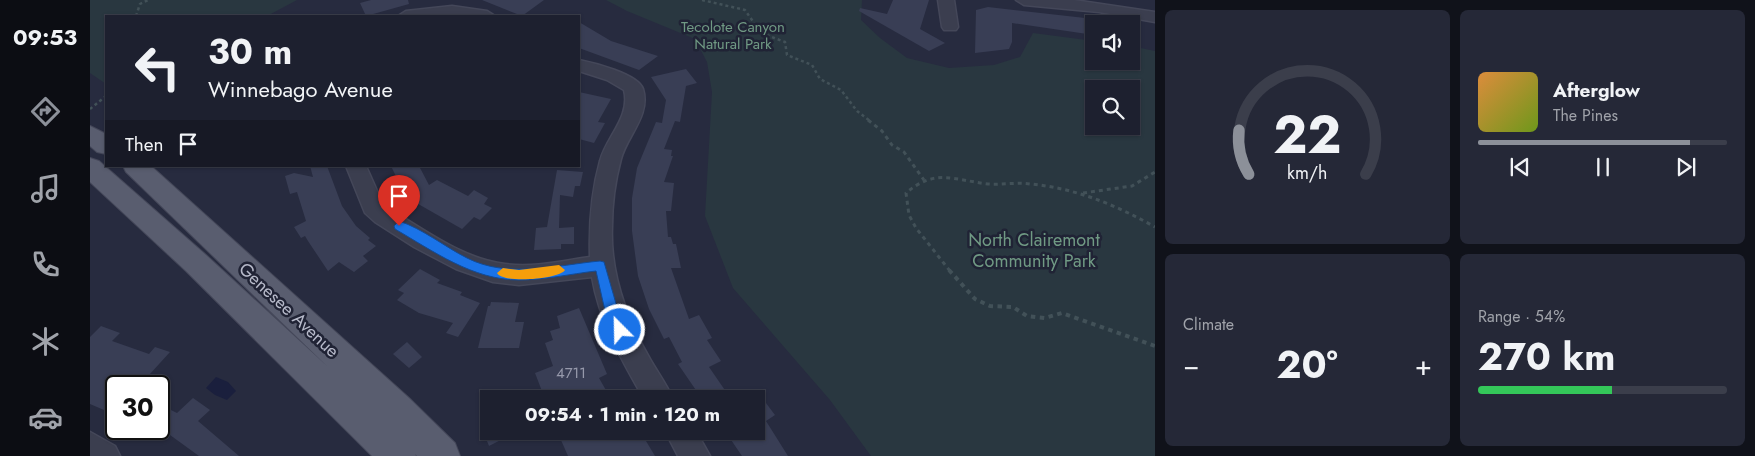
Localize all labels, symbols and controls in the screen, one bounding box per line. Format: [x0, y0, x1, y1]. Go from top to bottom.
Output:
map controls [1085, 15, 1140, 135]
button: sound [1085, 15, 1140, 70]
park label: Tecolote Canyon Natural Park [681, 16, 785, 55]
text: 09:53 [13, 21, 77, 53]
text: 30 m [208, 27, 292, 77]
icon: left [125, 35, 190, 100]
text: Winnebago Avenue [208, 73, 393, 105]
text: Afterglow [1553, 77, 1640, 104]
button: search [1085, 80, 1140, 135]
icon: directions [28, 94, 63, 129]
text: 22 [1273, 97, 1342, 173]
text: The Pines [1553, 104, 1618, 127]
icon: arrive [174, 130, 202, 158]
text: Then [125, 131, 164, 158]
icon: previous [1506, 153, 1534, 181]
icon: pause [1589, 153, 1617, 181]
icon: next [1672, 153, 1700, 181]
text: km/h [1287, 160, 1328, 186]
icon: music [28, 171, 63, 206]
pin [378, 175, 420, 226]
icon: arrive [385, 182, 413, 210]
park label: North Clairemont Community Park [968, 227, 1101, 274]
icon: phone [28, 247, 63, 282]
street label: Genesee Avenue [233, 256, 345, 364]
position arrow [593, 303, 645, 355]
text: Range · 54% [1478, 305, 1565, 328]
text: Climate [1183, 313, 1234, 336]
icon: climate [28, 324, 63, 359]
text: 270 km [1478, 329, 1616, 384]
text: 20° [1276, 337, 1338, 392]
text: − [1183, 345, 1200, 386]
text: + [1415, 345, 1432, 386]
house number: 4711 [556, 362, 586, 384]
speed limit sign: 30 [105, 375, 170, 440]
icon: car [28, 400, 63, 435]
text: 09:54 · 1 min · 120 m [525, 401, 720, 428]

